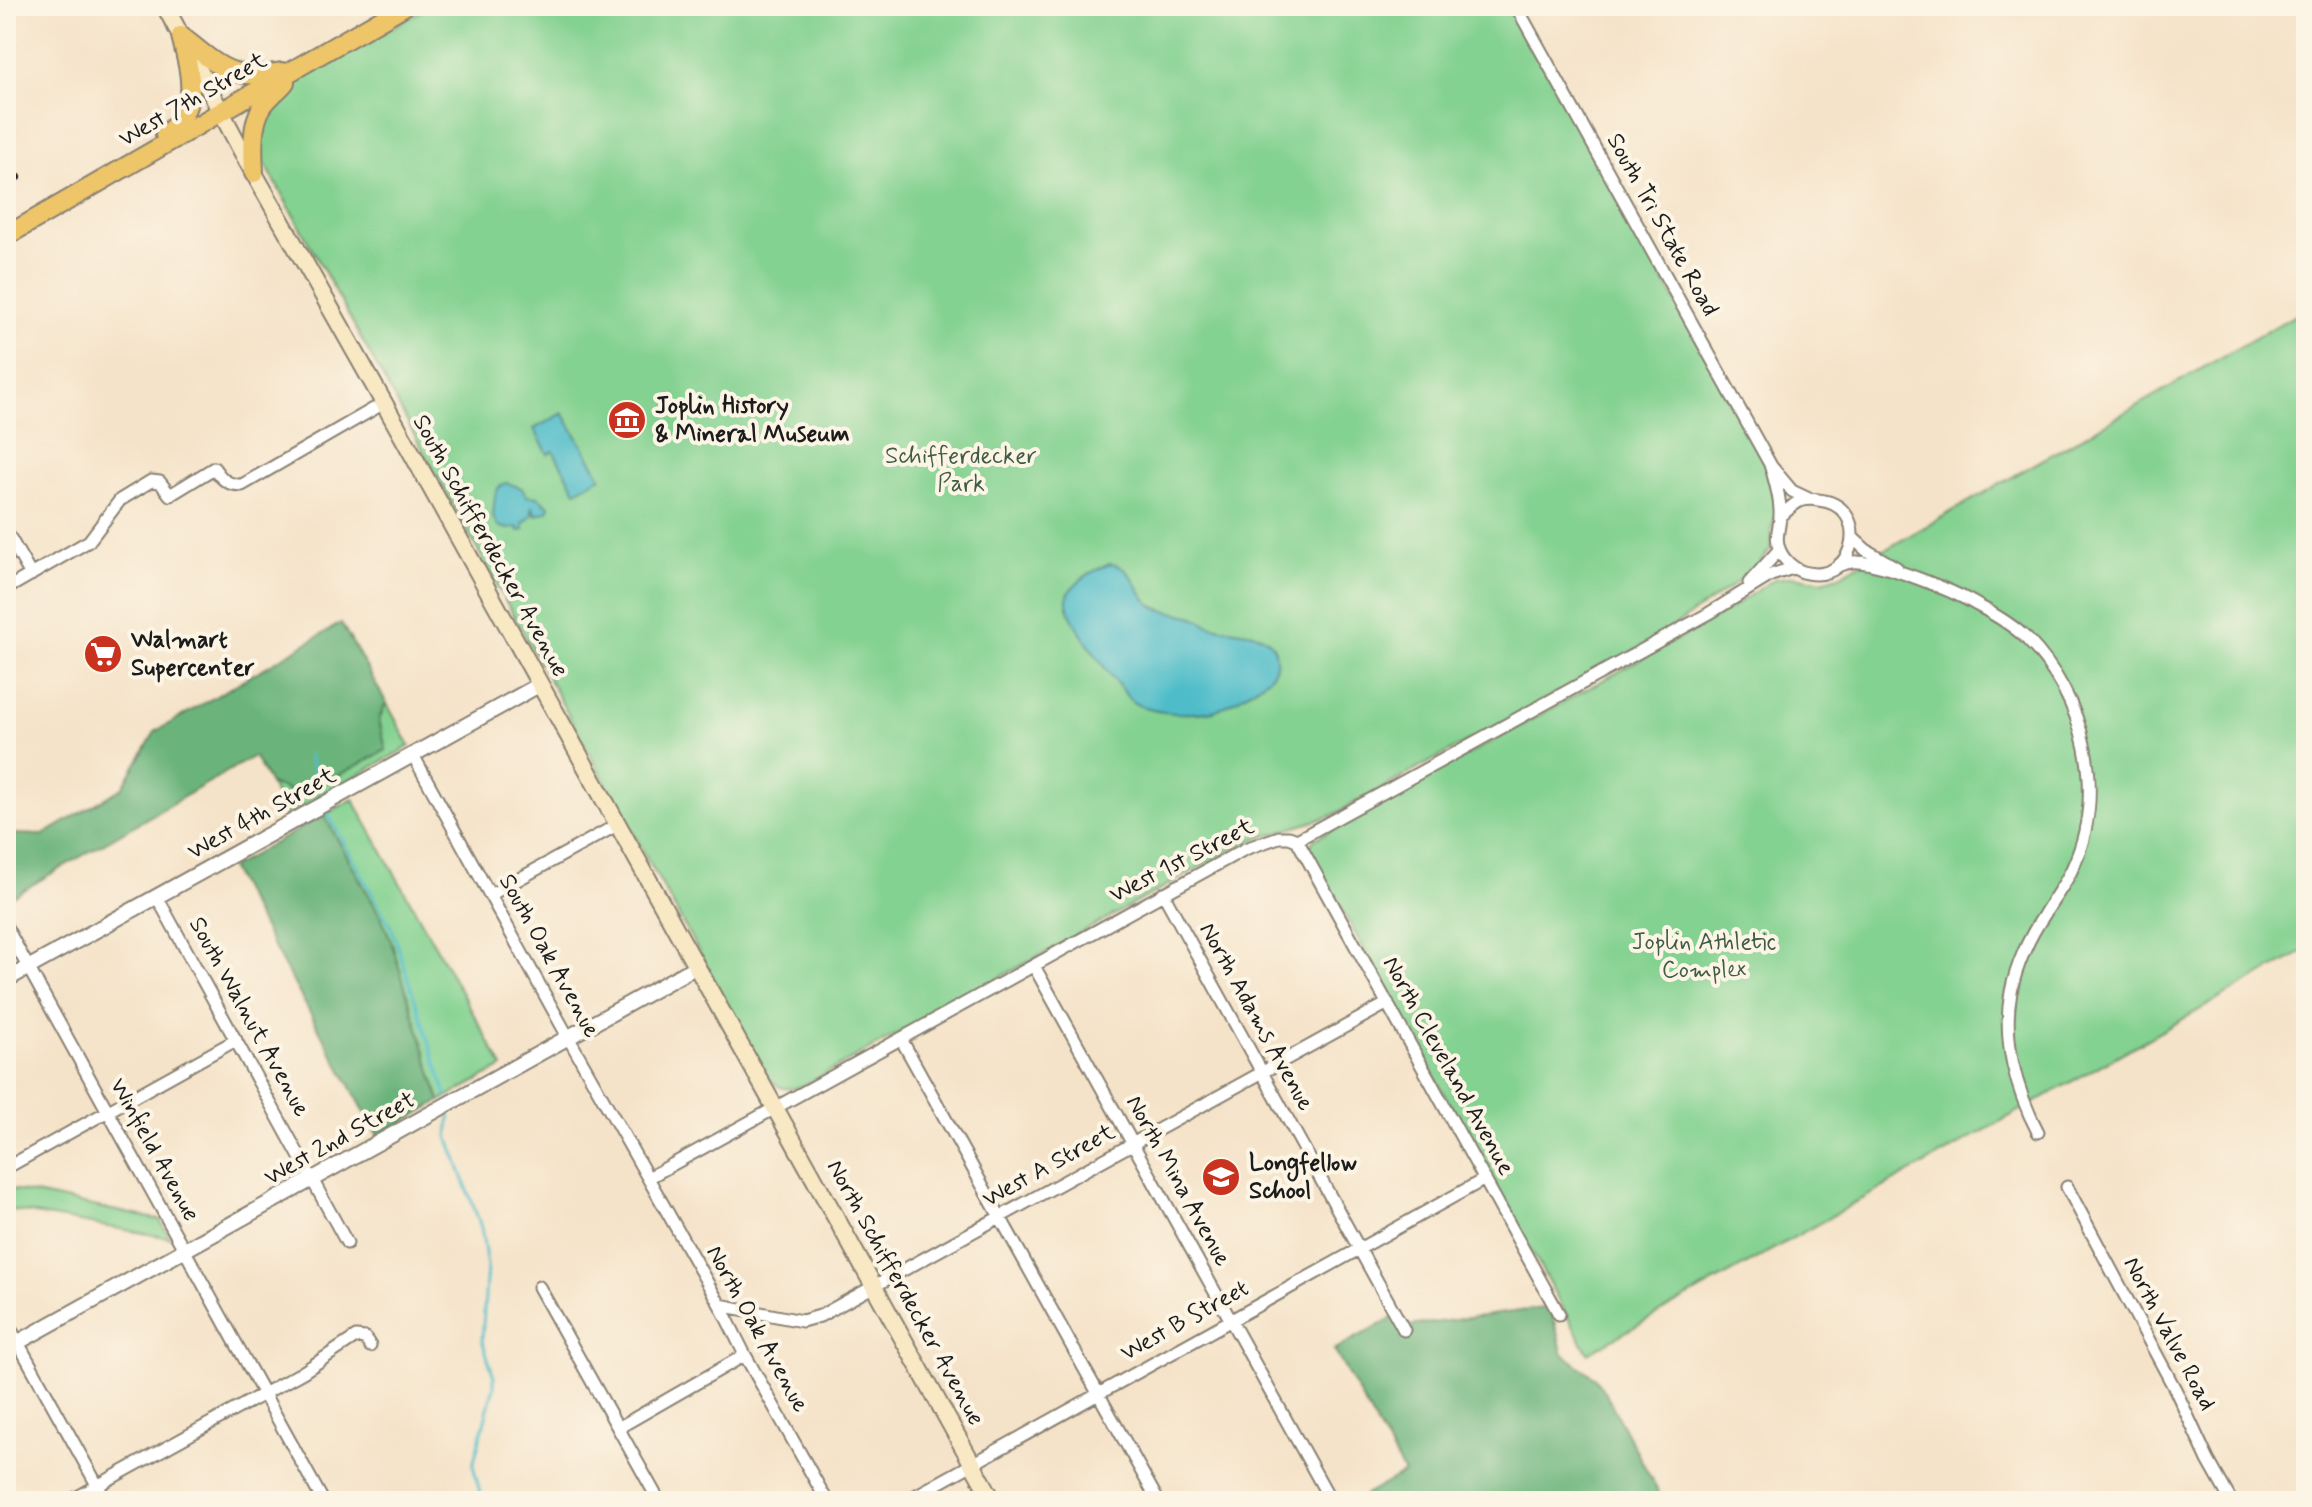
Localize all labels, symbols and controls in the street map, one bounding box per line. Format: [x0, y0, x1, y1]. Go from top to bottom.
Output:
street label: West 7th Street [114, 45, 272, 155]
street label: South Tri State Road [1599, 128, 1725, 322]
place label: Joplin History & Mineral Museum [655, 391, 850, 450]
museum icon: Joplin History & Mineral Museum [606, 399, 648, 441]
street label: South Schifferdecker Avenue [405, 409, 575, 683]
park label: Schifferdecker Park [885, 441, 1037, 500]
place label: Walmart Supercenter [130, 625, 255, 684]
supermarket icon: Walmart Supercenter [82, 633, 124, 675]
street label: West 4th Street [182, 760, 342, 868]
street label: West 1st Street [1104, 811, 1260, 911]
street label: South Oak Avenue [491, 869, 607, 1043]
street label: South Walnut Avenue [181, 912, 317, 1122]
street label: North Adams Avenue [1191, 917, 1321, 1117]
park label: Joplin Athletic Complex [1632, 927, 1777, 986]
street label: North Cleveland Avenue [1375, 951, 1521, 1181]
street label: Winfield Avenue [102, 1073, 206, 1227]
street label: West 2nd Street [259, 1085, 421, 1193]
street label: North Mina Avenue [1118, 1090, 1238, 1272]
street label: West A Street [977, 1117, 1121, 1215]
place label: Longfellow School [1249, 1148, 1357, 1207]
street label: North Schifferdecker Avenue [819, 1155, 991, 1431]
school or university icon: Longfellow School [1200, 1156, 1242, 1198]
street label: North Oak Avenue [698, 1240, 816, 1418]
street label: North Valve Road [2115, 1252, 2223, 1416]
street label: West B Street [1115, 1273, 1255, 1369]

